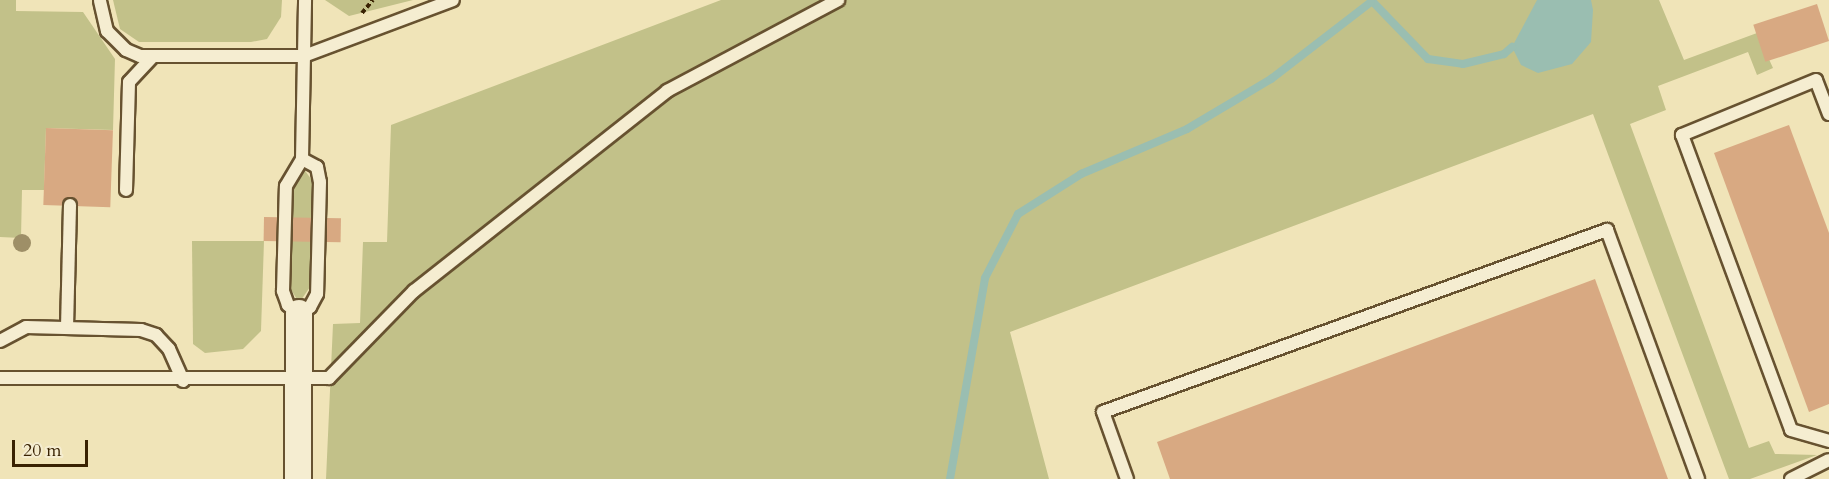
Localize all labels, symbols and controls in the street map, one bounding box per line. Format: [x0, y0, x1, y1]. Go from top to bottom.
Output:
scale bar [15, 428, 92, 466]
text: 20 m [23, 438, 62, 463]

